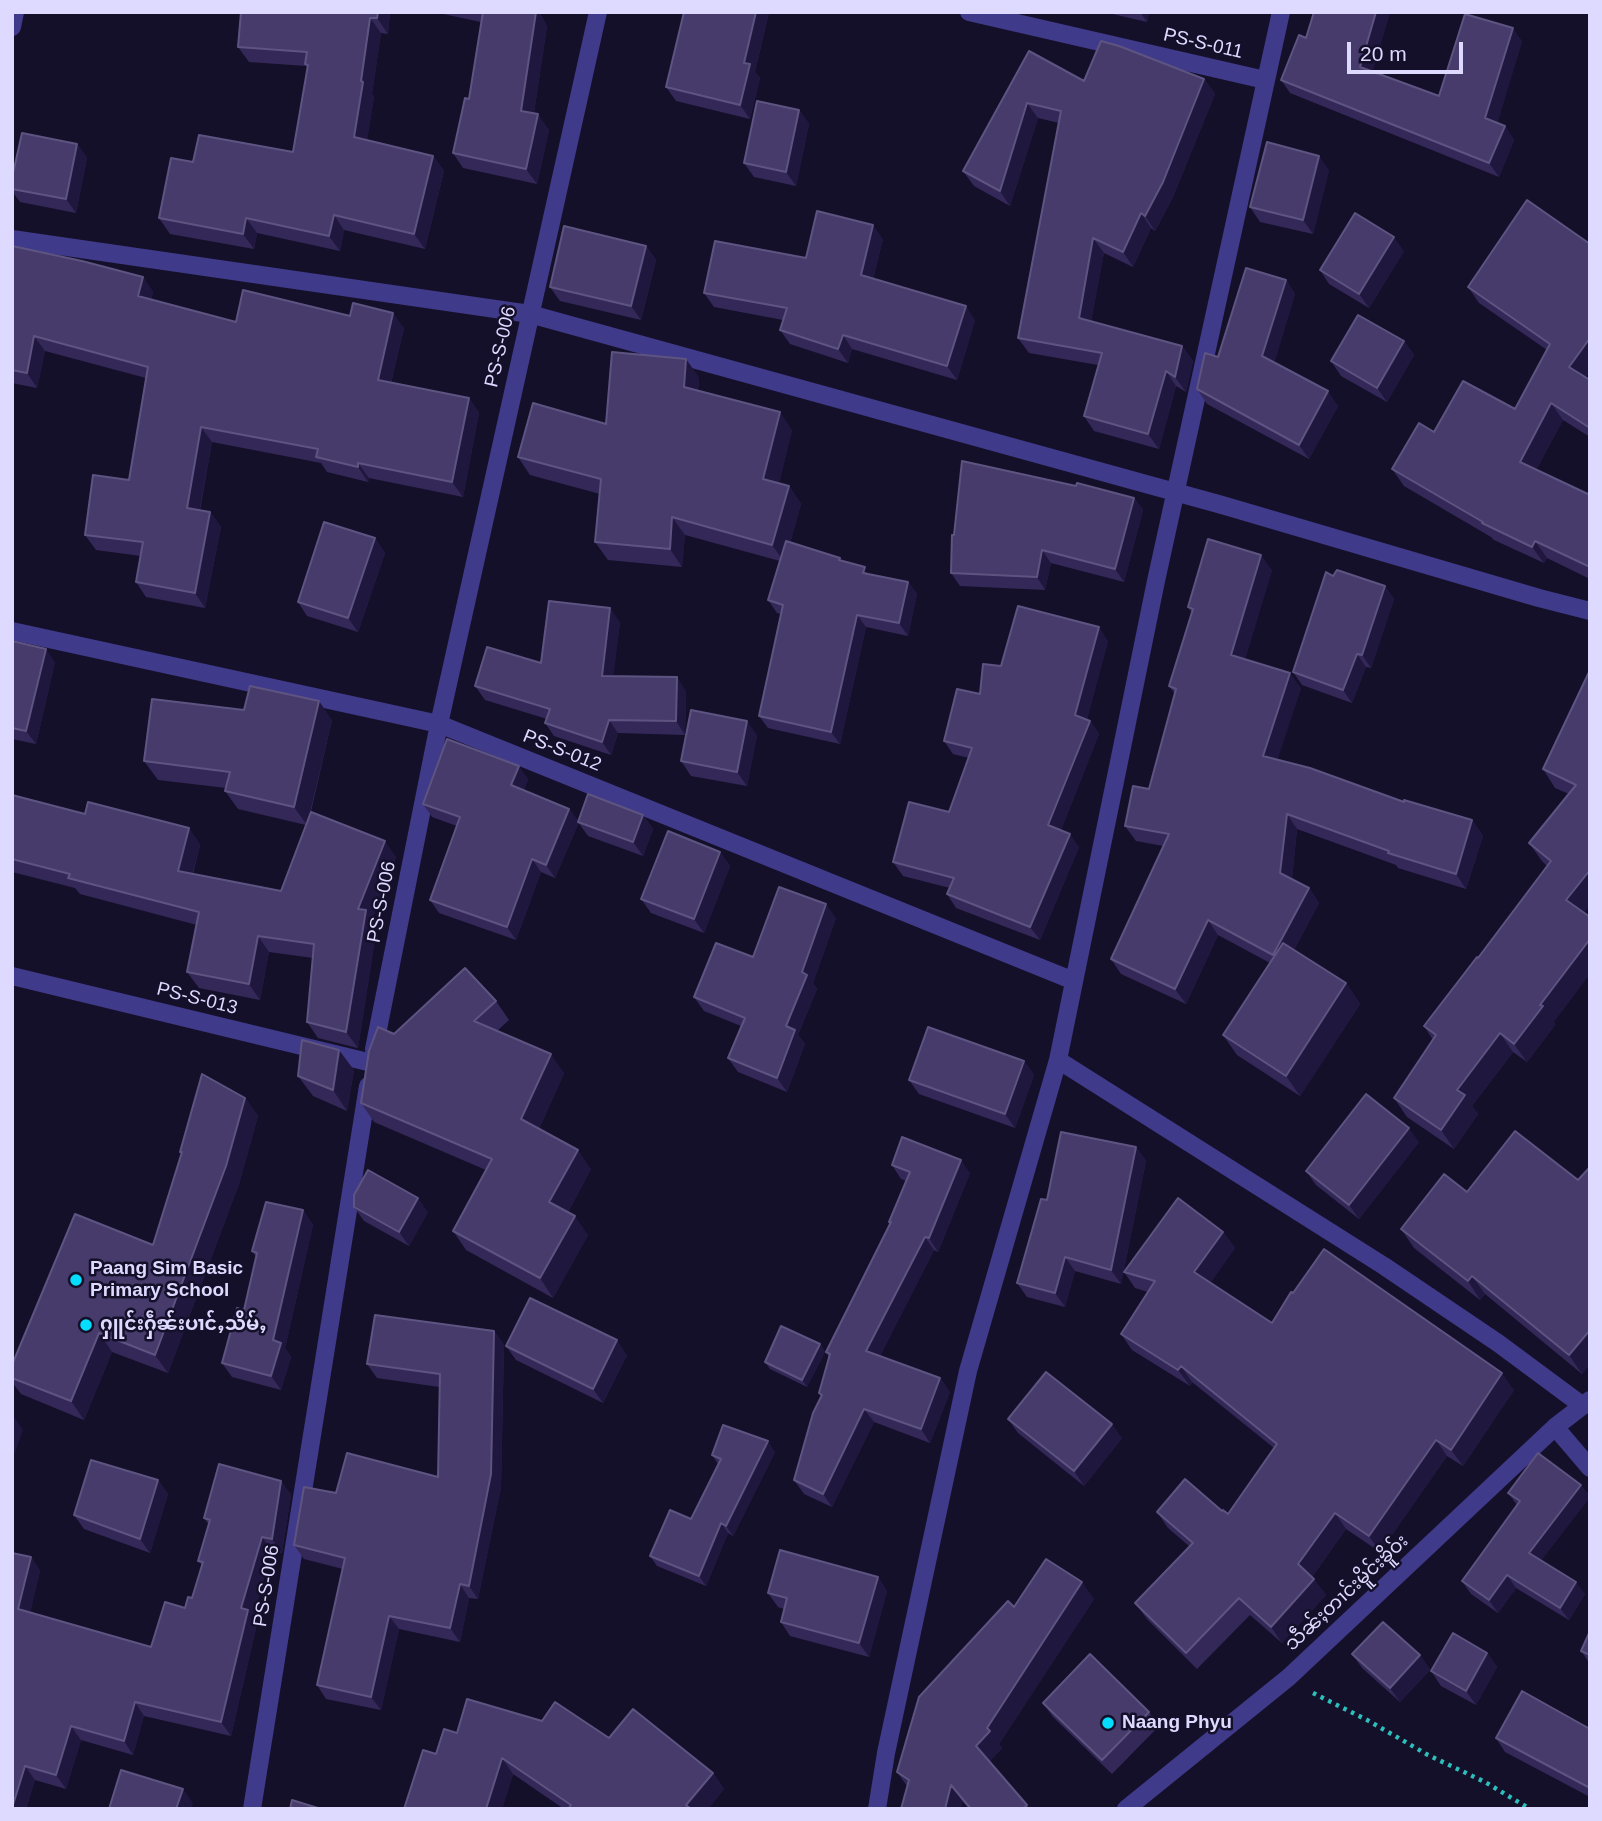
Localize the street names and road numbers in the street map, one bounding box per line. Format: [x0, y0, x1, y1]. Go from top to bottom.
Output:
street label: PS-S-011 [1161, 24, 1245, 64]
street label: PS-S-006 [481, 304, 521, 390]
street label: PS-S-012 [520, 725, 604, 777]
street label: PS-S-006 [363, 859, 401, 945]
street label: PS-S-013 [154, 978, 240, 1020]
street label: သဵၼ်ႈတၢင်းမိူင်းၶိူဝ်း [1281, 1530, 1413, 1656]
street label: PS-S-006 [249, 1544, 285, 1628]

